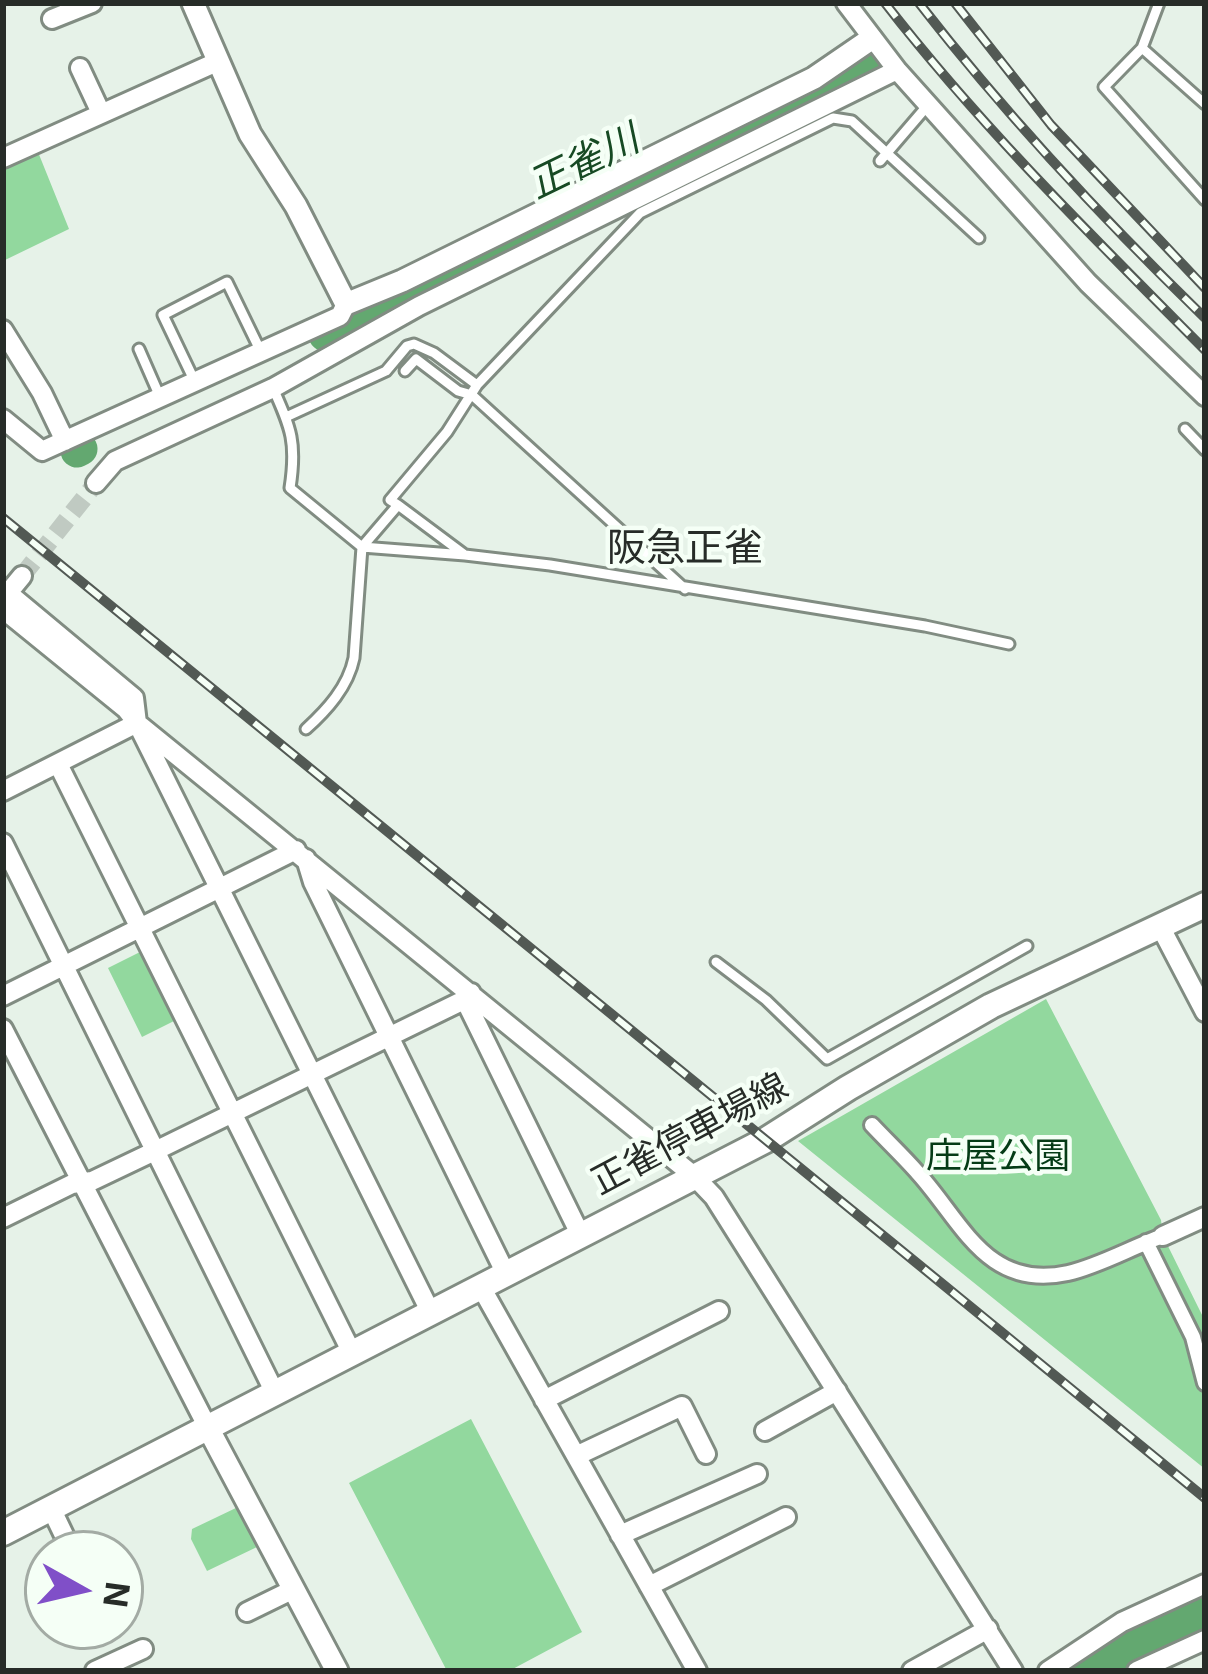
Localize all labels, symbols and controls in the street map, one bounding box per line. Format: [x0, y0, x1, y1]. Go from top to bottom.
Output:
water label: 正雀川 [521, 116, 647, 210]
district label: 阪急正雀 [607, 526, 763, 572]
street label: 正雀停車場線 [585, 1065, 795, 1205]
park label: 庄屋公園 [926, 1135, 1070, 1179]
north arrow [24, 1530, 144, 1650]
text: N [95, 1579, 138, 1610]

